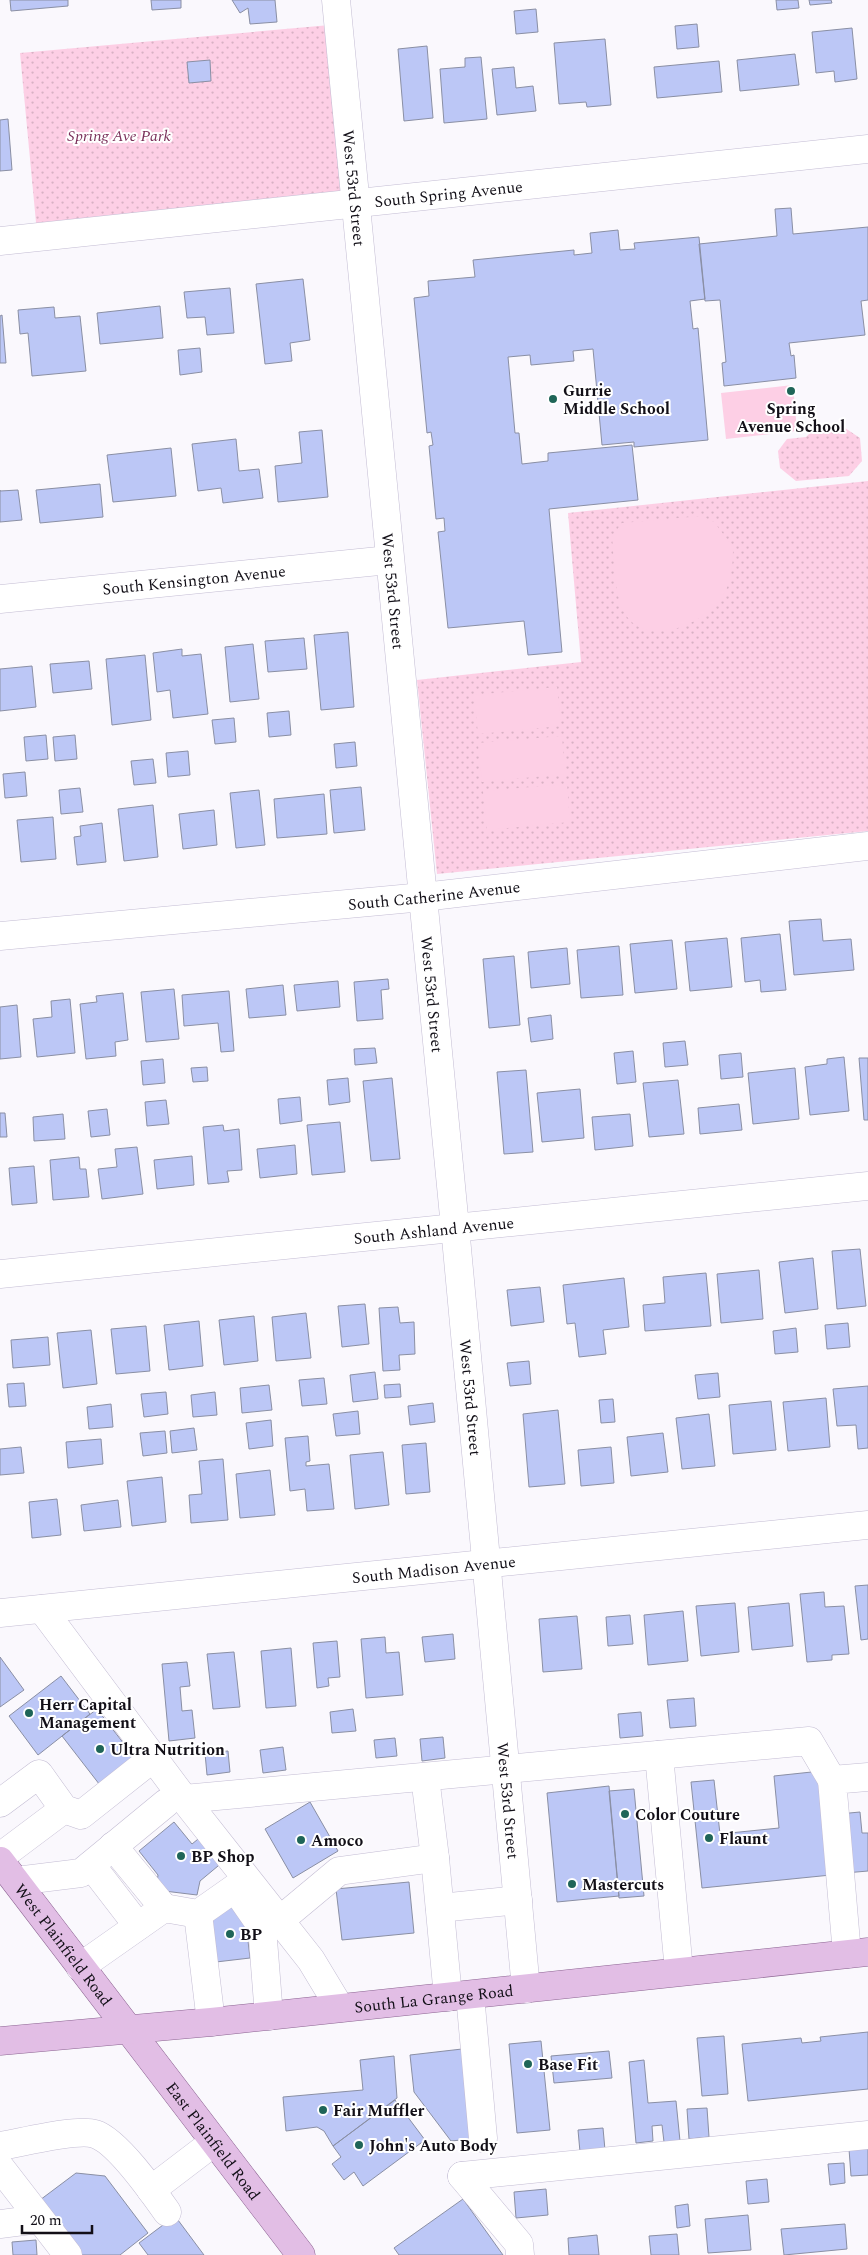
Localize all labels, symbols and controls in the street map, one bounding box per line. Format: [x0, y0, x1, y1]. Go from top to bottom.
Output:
park label: Spring Ave Park [67, 124, 171, 148]
street label: West 53rd Street [336, 129, 371, 248]
street label: South Spring Avenue [373, 175, 524, 214]
place label: Gurrie Middle School [563, 379, 670, 421]
marker: Spring Avenue School [785, 385, 797, 397]
marker: Gurrie Middle School [547, 393, 559, 405]
place label: Spring Avenue School [737, 397, 845, 439]
street label: West 53rd Street [375, 532, 410, 651]
street label: South Kensington Avenue [101, 559, 287, 602]
street label: South Catherine Avenue [347, 875, 522, 917]
street label: West 53rd Street [414, 935, 449, 1054]
street label: South Ashland Avenue [352, 1211, 515, 1251]
street label: West 53rd Street [453, 1338, 487, 1457]
street label: South Madison Avenue [351, 1550, 517, 1590]
place label: Herr Capital Management [39, 1693, 136, 1735]
marker: Herr Capital Management [23, 1707, 35, 1719]
place label: Ultra Nutrition [110, 1738, 225, 1762]
street label: West 53rd Street [490, 1742, 525, 1861]
marker: Ultra Nutrition [94, 1743, 106, 1755]
place label: Color Couture [635, 1803, 740, 1827]
marker: Color Couture [619, 1808, 631, 1820]
place label: Flaunt [719, 1827, 768, 1851]
place label: Amoco [311, 1829, 363, 1853]
marker: Flaunt [703, 1832, 715, 1844]
marker: Amoco [295, 1834, 307, 1846]
place label: BP Shop [191, 1845, 254, 1869]
marker: BP Shop [175, 1850, 187, 1862]
place label: Mastercuts [582, 1873, 664, 1897]
marker: Mastercuts [566, 1878, 578, 1890]
street label: West Plainfield Road [8, 1879, 118, 2011]
place label: BP [240, 1923, 262, 1947]
marker: BP [224, 1928, 236, 1940]
street label: South La Grange Road [353, 1979, 515, 2020]
place label: Base Fit [538, 2053, 598, 2077]
marker: Base Fit [522, 2058, 534, 2070]
street label: East Plainfield Road [160, 2077, 266, 2206]
place label: Fair Muffler [333, 2099, 425, 2123]
marker: Fair Muffler [317, 2104, 329, 2116]
place label: John's Auto Body [369, 2134, 498, 2158]
marker: John's Auto Body [353, 2139, 365, 2151]
scale bar [22, 2202, 92, 2234]
text: 20 m [30, 2209, 62, 2232]

